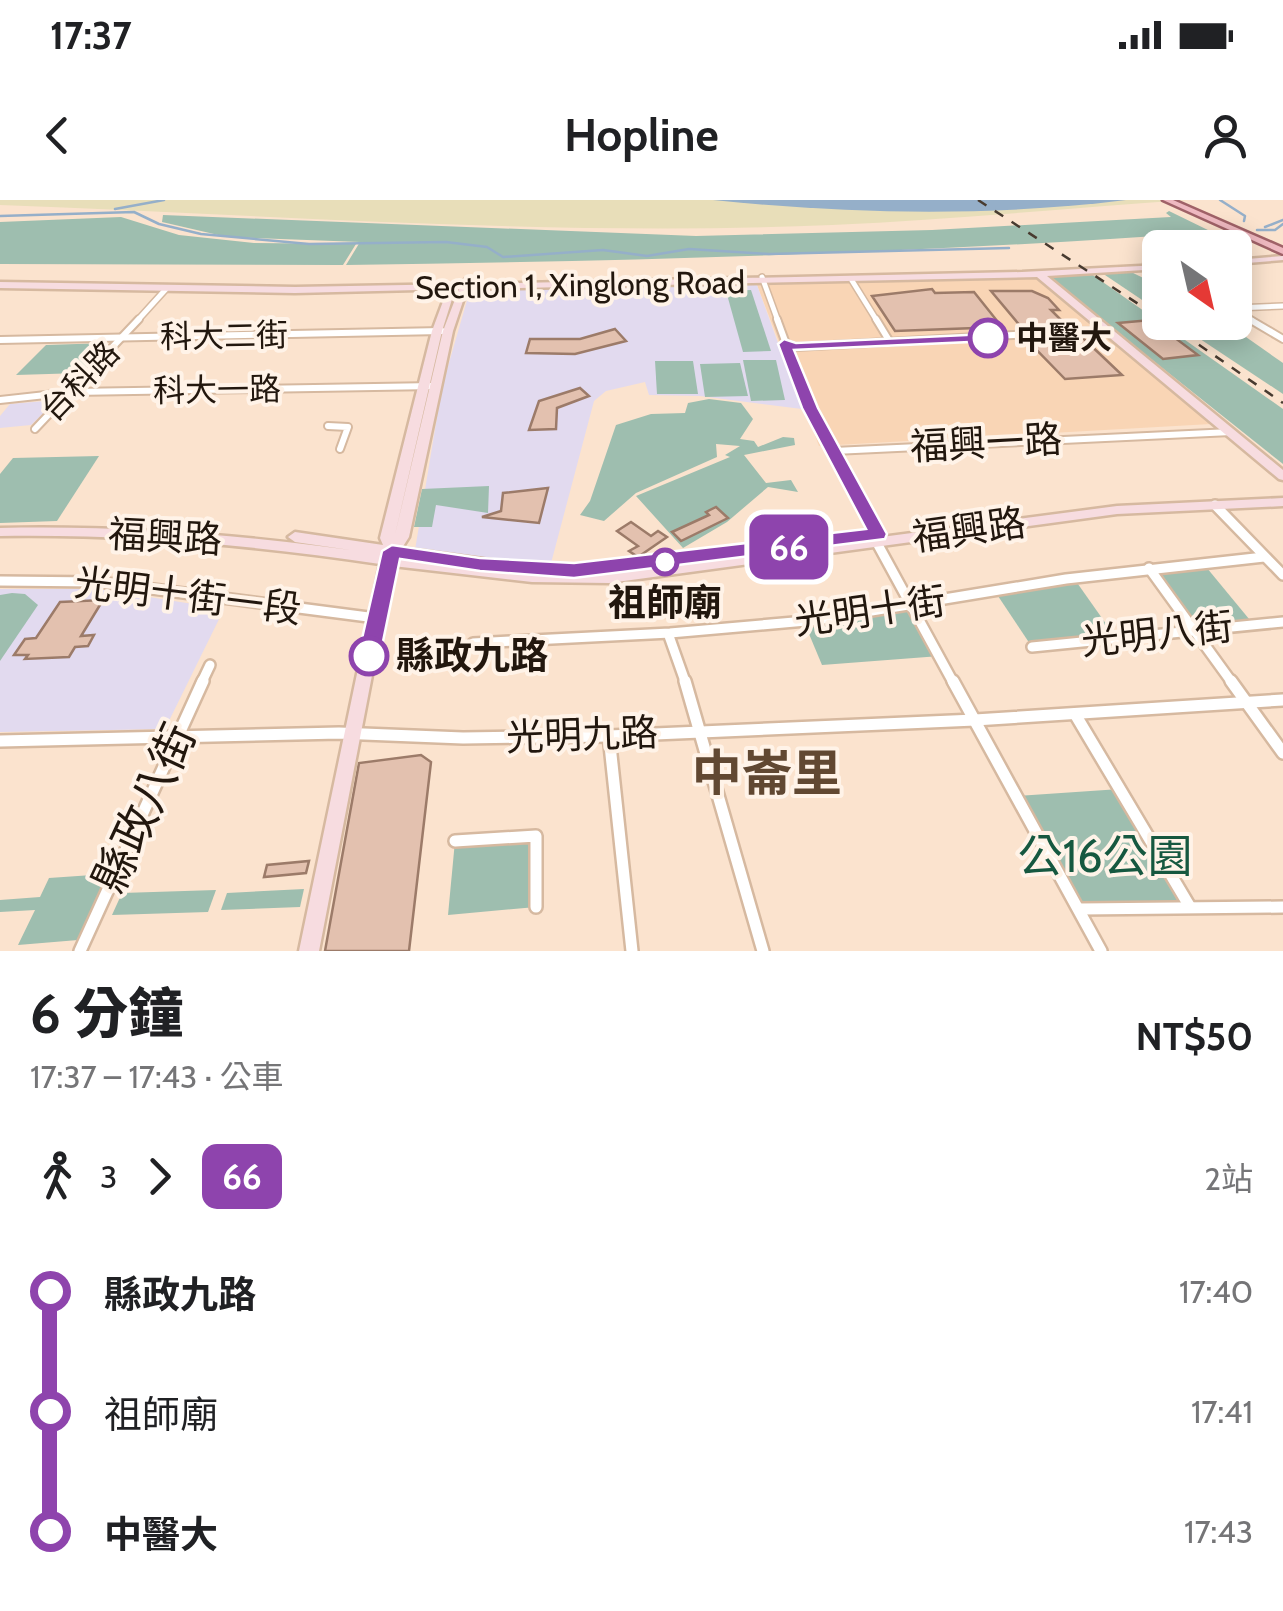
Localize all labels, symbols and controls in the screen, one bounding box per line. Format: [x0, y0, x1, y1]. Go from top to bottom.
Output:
text: 17:37 [50, 12, 132, 59]
icon: back [30, 108, 85, 163]
text: Hopline [564, 108, 719, 162]
icon: person [1198, 108, 1253, 163]
north arrow [1142, 230, 1252, 340]
map controls [1142, 230, 1252, 340]
street label: Section 1, Xinglong Road [415, 262, 745, 307]
street label: 科大二街 [160, 315, 288, 356]
place label: 中醫大 [1016, 318, 1112, 357]
marker: 中醫大 [969, 319, 1007, 357]
street label: 台科路 [32, 333, 127, 429]
street label: 科大一路 [153, 369, 281, 410]
street label: 福興一路 [909, 415, 1063, 470]
street label: 福興路 [909, 498, 1029, 561]
street label: 福興路 [107, 510, 223, 563]
line badge: 66 [744, 514, 834, 580]
text: 66 [769, 526, 809, 569]
marker: 祖師廟 [652, 549, 678, 575]
street label: 光明十街一段 [72, 558, 304, 633]
street label: 光明十街 [791, 577, 948, 644]
place label: 祖師廟 [608, 579, 722, 626]
street label: 光明八街 [1079, 602, 1235, 665]
place label: 縣政九路 [396, 632, 548, 679]
marker: 縣政九路 [350, 637, 388, 675]
street label: 光明九路 [505, 708, 659, 761]
street label: 縣政八街 [81, 715, 207, 901]
district label: 中崙里 [692, 743, 842, 804]
park label: 公16公園 [1017, 829, 1193, 883]
text: 6 分鐘 [30, 980, 183, 1047]
text: NT$50 [1136, 1013, 1253, 1060]
text: 17:37 – 17:43 · 公車 [30, 1057, 283, 1096]
icon: walk [30, 1149, 85, 1204]
icon: forward [132, 1149, 187, 1204]
text: 66 [222, 1155, 262, 1198]
text: 3 [100, 1157, 117, 1196]
text: 2站 [1204, 1159, 1253, 1198]
text: 縣政九路 [104, 1271, 256, 1318]
text: 17:40 [1179, 1272, 1253, 1311]
text: 祖師廟 [104, 1391, 218, 1438]
text: 17:41 [1191, 1392, 1253, 1431]
text: 中醫大 [104, 1511, 218, 1558]
text: 17:43 [1184, 1512, 1253, 1551]

